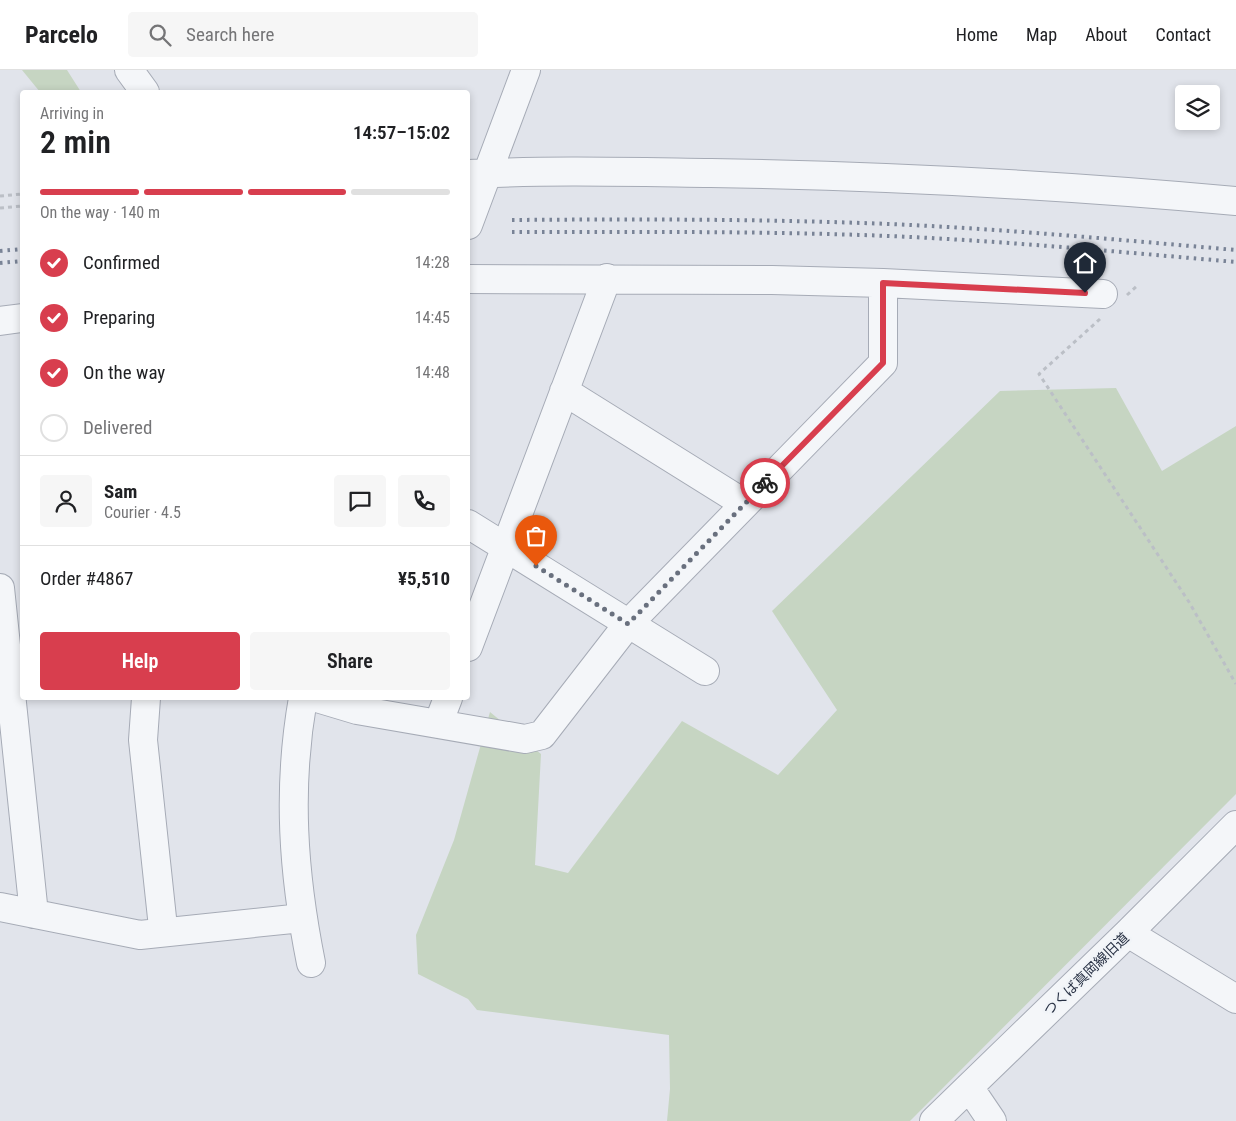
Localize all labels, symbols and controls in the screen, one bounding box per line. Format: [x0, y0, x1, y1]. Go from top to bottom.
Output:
search box [128, 12, 478, 57]
text: Parcelo [25, 21, 98, 49]
icon: search [146, 21, 174, 49]
text: Search here [186, 23, 274, 46]
text: Home [956, 24, 998, 45]
text: Map [1026, 24, 1057, 45]
text: About [1085, 24, 1127, 45]
text: Contact [1155, 24, 1211, 45]
map controls [1175, 85, 1220, 130]
button: layers [1175, 85, 1220, 130]
text: Arriving in [40, 104, 104, 123]
text: 14:57–15:02 [353, 121, 450, 144]
text: 2 min [40, 123, 111, 161]
text: On the way · 140 m [40, 203, 160, 222]
pin [1064, 242, 1106, 293]
icon: check [40, 249, 68, 277]
icon: home [1071, 249, 1099, 277]
text: Confirmed [83, 251, 160, 274]
text: 14:28 [415, 253, 450, 272]
icon: check [40, 304, 68, 332]
text: Preparing [83, 306, 155, 329]
text: 14:45 [415, 308, 450, 327]
icon: check [40, 359, 68, 387]
text: On the way [83, 361, 165, 384]
text: 14:48 [415, 363, 450, 382]
text: Delivered [83, 416, 152, 439]
courier [740, 458, 790, 508]
icon: bike [751, 469, 779, 497]
button: person [40, 475, 92, 527]
button: chat [334, 475, 386, 527]
button: phone [398, 475, 450, 527]
text: Sam [104, 480, 137, 503]
text: Courier · 4.5 [104, 503, 181, 522]
pin [515, 515, 557, 566]
icon: bag [522, 522, 550, 550]
text: Order #4867 [40, 567, 133, 590]
text: ¥5,510 [398, 567, 450, 590]
button: Help [40, 632, 240, 690]
button: Share [250, 632, 450, 690]
street label: つくば真岡線旧道 [1040, 929, 1132, 1019]

